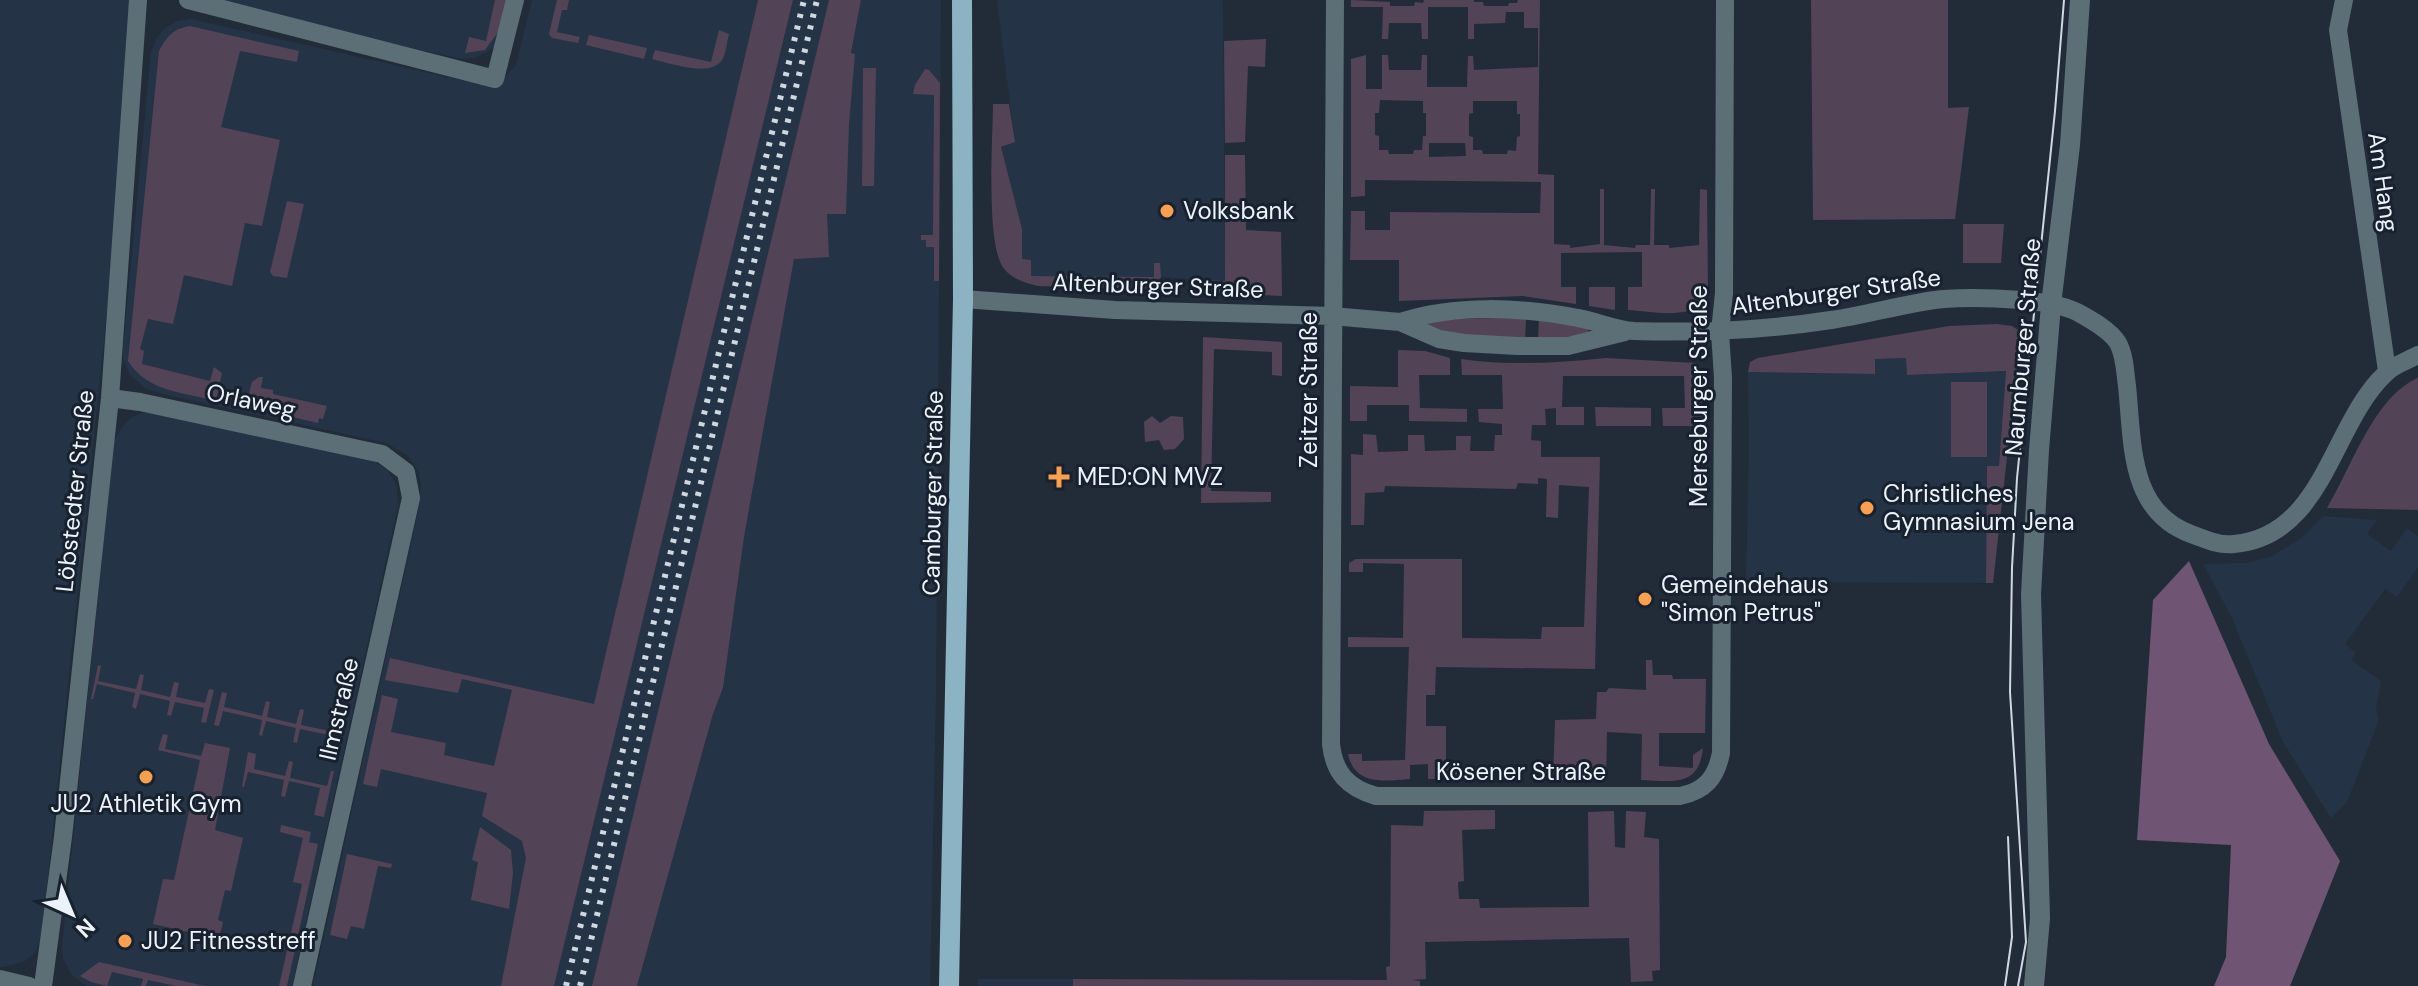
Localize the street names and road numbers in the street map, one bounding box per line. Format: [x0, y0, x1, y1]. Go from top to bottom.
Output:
street label: Am Hang [2361, 130, 2406, 234]
street label: Naumburger Straße [1998, 237, 2047, 457]
street label: Altenburger Straße [1729, 261, 1943, 322]
street label: Altenburger Straße [1052, 266, 1264, 305]
street label: Merseburger Straße [1683, 285, 1714, 507]
street label: Zeitzer Straße [1293, 312, 1324, 468]
street label: Orlaweg [204, 376, 299, 425]
street label: Löbstedter Straße [48, 388, 101, 594]
street label: Camburger Straße [915, 390, 950, 596]
street label: Ilmstraße [312, 655, 365, 763]
street label: Kösener Straße [1436, 756, 1606, 787]

